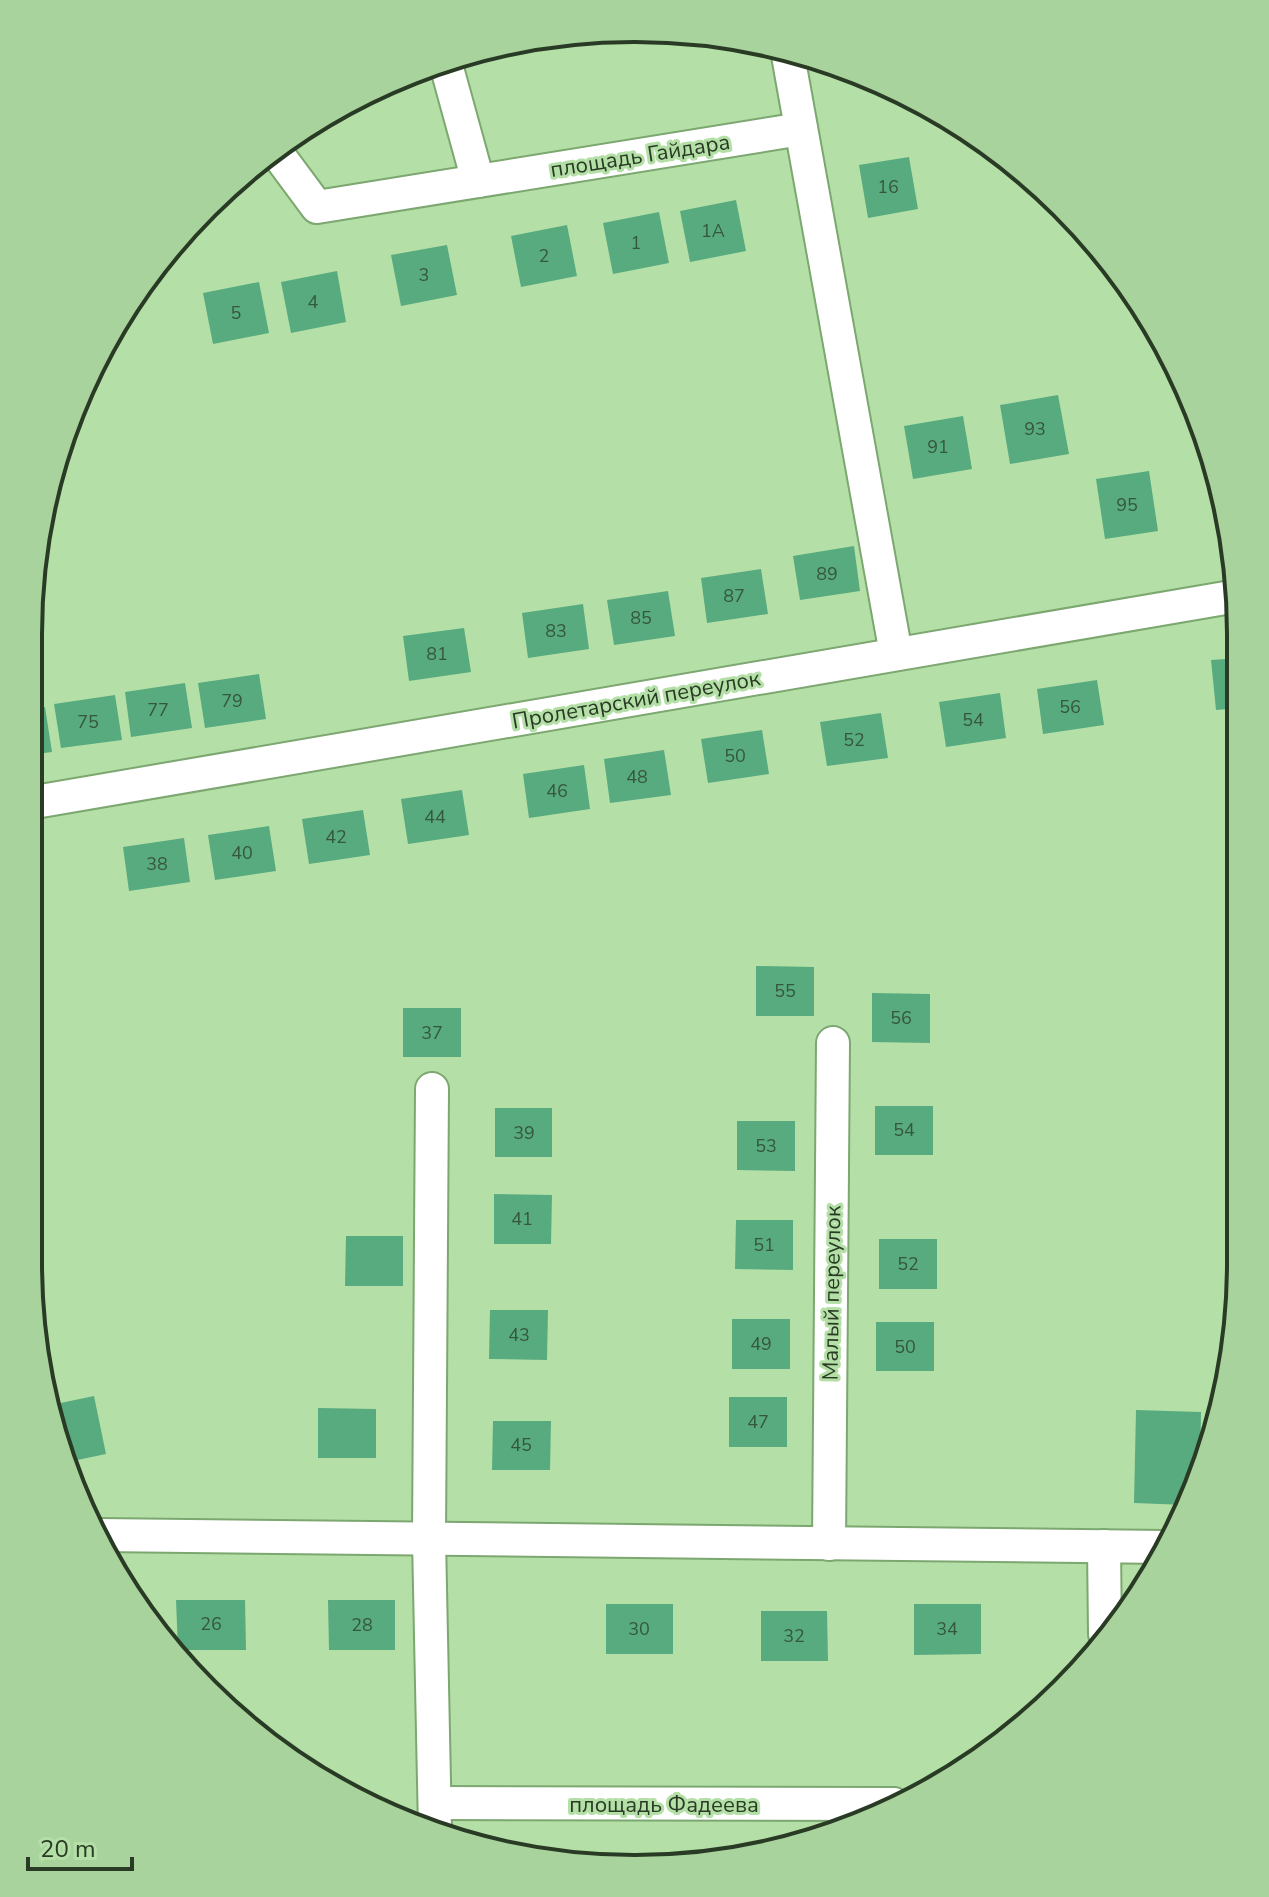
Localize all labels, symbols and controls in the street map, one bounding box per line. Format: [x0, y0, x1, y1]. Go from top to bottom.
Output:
street label: площадь Гайдара [548, 127, 732, 185]
house number: 16 [877, 175, 899, 199]
house number: 1А [701, 219, 725, 243]
house number: 1 [631, 231, 641, 255]
house number: 2 [539, 244, 549, 268]
house number: 3 [419, 263, 429, 287]
house number: 4 [308, 290, 319, 314]
house number: 5 [231, 301, 241, 325]
house number: 93 [1024, 417, 1046, 441]
house number: 91 [927, 435, 949, 459]
house number: 95 [1116, 493, 1138, 517]
house number: 89 [816, 562, 838, 586]
house number: 87 [723, 584, 745, 608]
house number: 85 [630, 606, 652, 630]
house number: 83 [545, 619, 567, 643]
house number: 81 [426, 642, 448, 666]
street label: Пролетарский переулок [510, 663, 763, 737]
house number: 79 [221, 689, 243, 713]
house number: 56 [1059, 695, 1081, 719]
house number: 77 [147, 698, 169, 722]
house number: 54 [962, 708, 984, 732]
house number: 75 [77, 710, 99, 734]
house number: 52 [843, 728, 865, 752]
house number: 50 [724, 744, 746, 768]
house number: 48 [626, 765, 648, 789]
house number: 46 [546, 779, 568, 803]
house number: 44 [424, 805, 446, 829]
house number: 42 [325, 825, 347, 849]
house number: 40 [231, 841, 253, 865]
house number: 38 [146, 852, 168, 876]
house number: 55 [774, 979, 796, 1003]
house number: 56 [890, 1006, 912, 1030]
house number: 37 [421, 1021, 443, 1045]
house number: 54 [893, 1118, 915, 1142]
house number: 39 [513, 1121, 535, 1145]
house number: 53 [755, 1134, 777, 1158]
street label: Малый переулок [815, 1205, 849, 1381]
house number: 41 [511, 1207, 533, 1231]
house number: 51 [753, 1233, 775, 1257]
house number: 52 [897, 1252, 919, 1276]
house number: 43 [508, 1323, 530, 1347]
house number: 49 [750, 1332, 772, 1356]
house number: 50 [894, 1335, 916, 1359]
house number: 47 [747, 1410, 769, 1434]
house number: 45 [510, 1433, 532, 1457]
house number: 26 [200, 1612, 222, 1636]
house number: 28 [351, 1613, 373, 1637]
house number: 30 [628, 1617, 650, 1641]
house number: 34 [936, 1617, 958, 1641]
house number: 32 [783, 1624, 805, 1648]
street label: площадь Фадеева [569, 1790, 759, 1820]
scale bar [28, 1821, 132, 1871]
text: 20 m [40, 1833, 96, 1865]

